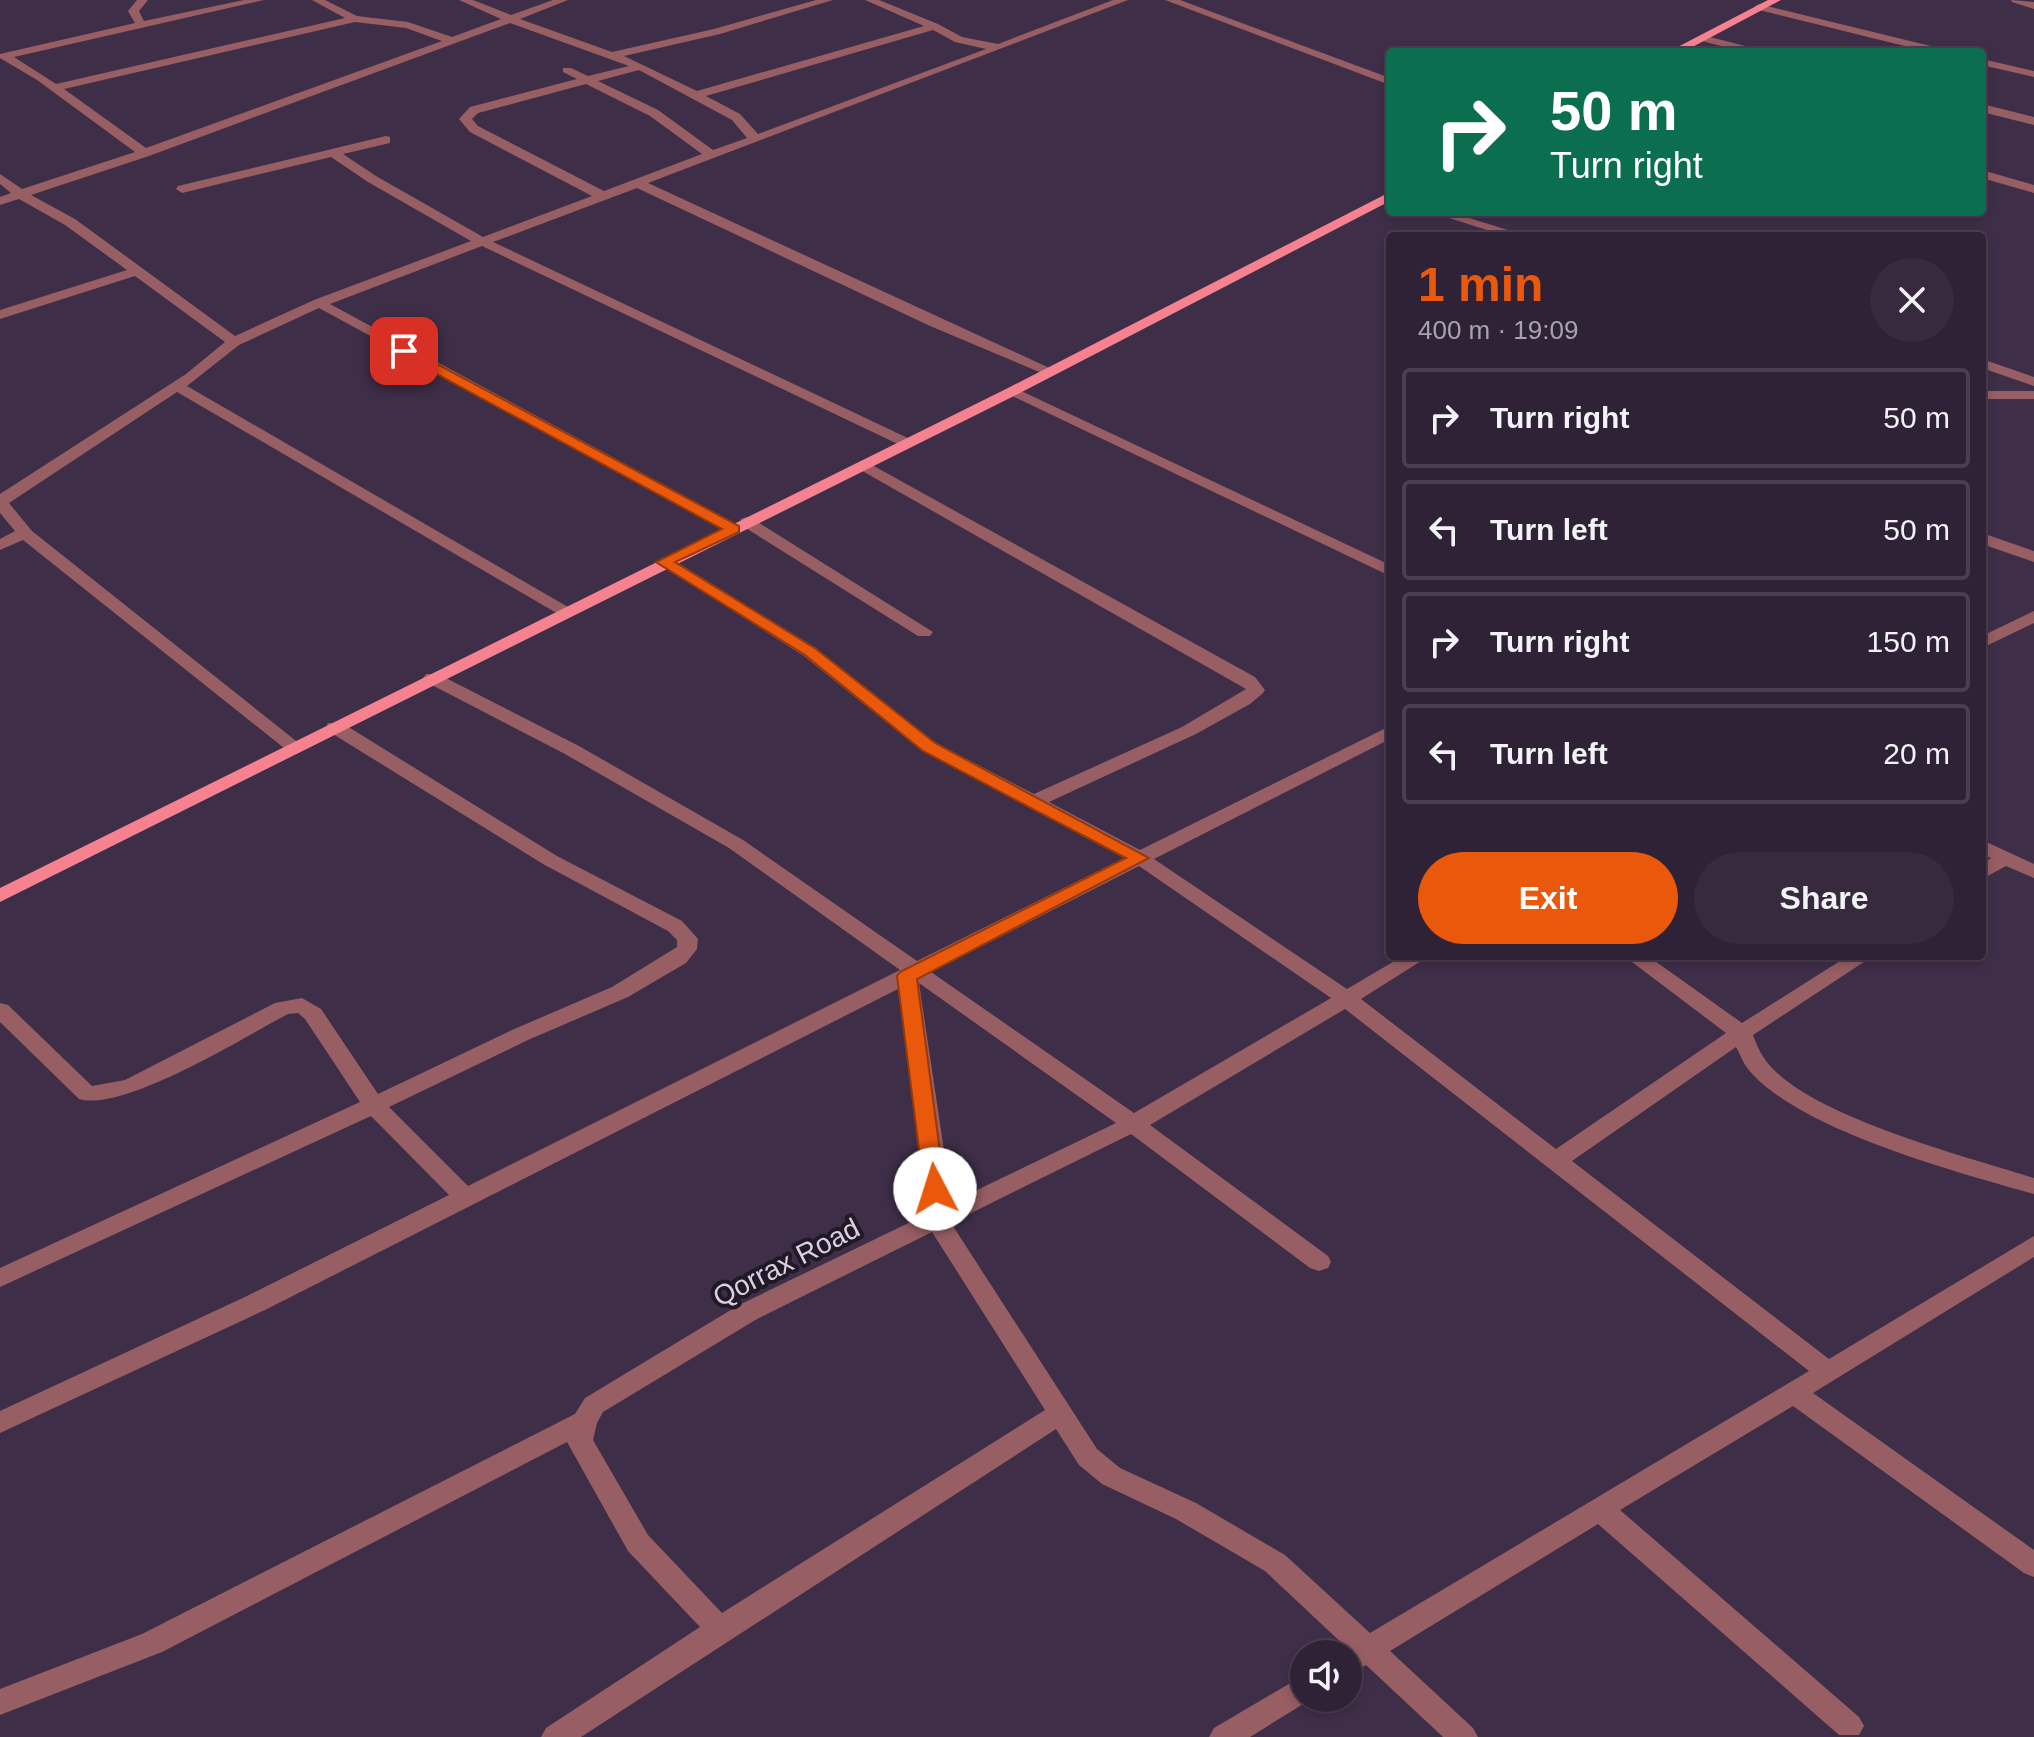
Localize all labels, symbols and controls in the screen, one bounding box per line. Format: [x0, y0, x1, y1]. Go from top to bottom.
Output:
text: 50 m [1550, 79, 1678, 142]
icon: right [1418, 80, 1522, 184]
text: Turn right [1550, 145, 1703, 186]
text: 1 min [1418, 258, 1543, 311]
button: close [1870, 258, 1954, 342]
text: 400 m · 19:09 [1418, 315, 1578, 345]
pin [370, 317, 438, 385]
icon: arrive [382, 329, 426, 373]
icon: right [1422, 396, 1466, 440]
text: Turn right [1490, 401, 1629, 434]
text: 50 m [1883, 401, 1950, 434]
icon: left [1422, 508, 1466, 552]
text: Turn left [1490, 513, 1608, 546]
text: 50 m [1883, 513, 1950, 546]
icon: right [1422, 620, 1466, 664]
text: Turn right [1490, 625, 1629, 658]
text: 150 m [1867, 625, 1950, 658]
icon: left [1422, 732, 1466, 776]
text: Turn left [1490, 737, 1608, 770]
text: 20 m [1883, 737, 1950, 770]
button: Exit [1418, 852, 1678, 944]
button: Share [1694, 852, 1954, 944]
position arrow [893, 1147, 977, 1231]
street label: Qorrax Road [708, 1212, 865, 1313]
map controls [1290, 1640, 1362, 1712]
button: sound [1290, 1640, 1362, 1712]

